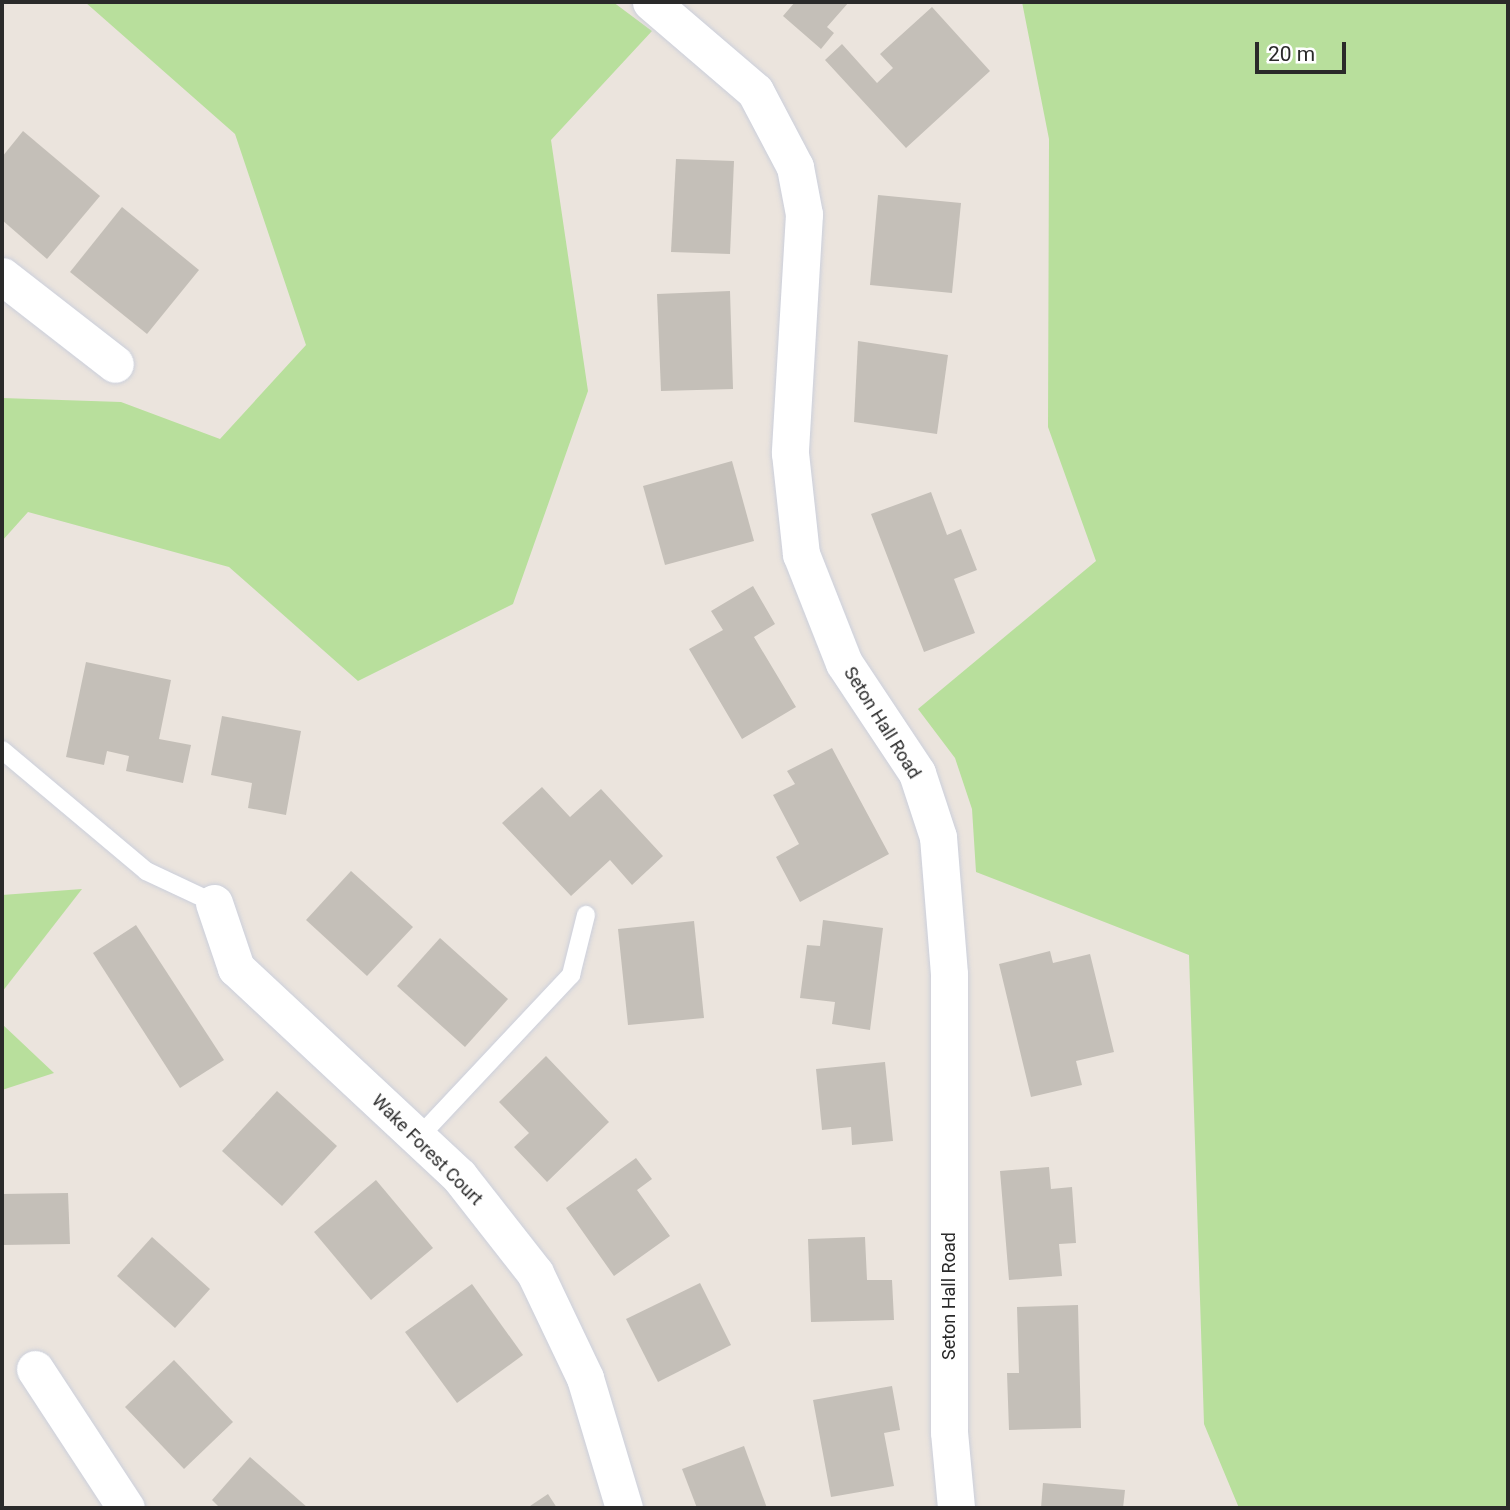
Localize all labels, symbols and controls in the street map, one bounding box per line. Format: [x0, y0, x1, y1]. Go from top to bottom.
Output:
scale bar [1258, 28, 1349, 72]
text: 20 m [1268, 42, 1315, 66]
street label: Seton Hall Road [839, 663, 925, 783]
street label: Wake Forest Court [367, 1090, 487, 1210]
street label: Seton Hall Road [938, 1232, 960, 1360]

